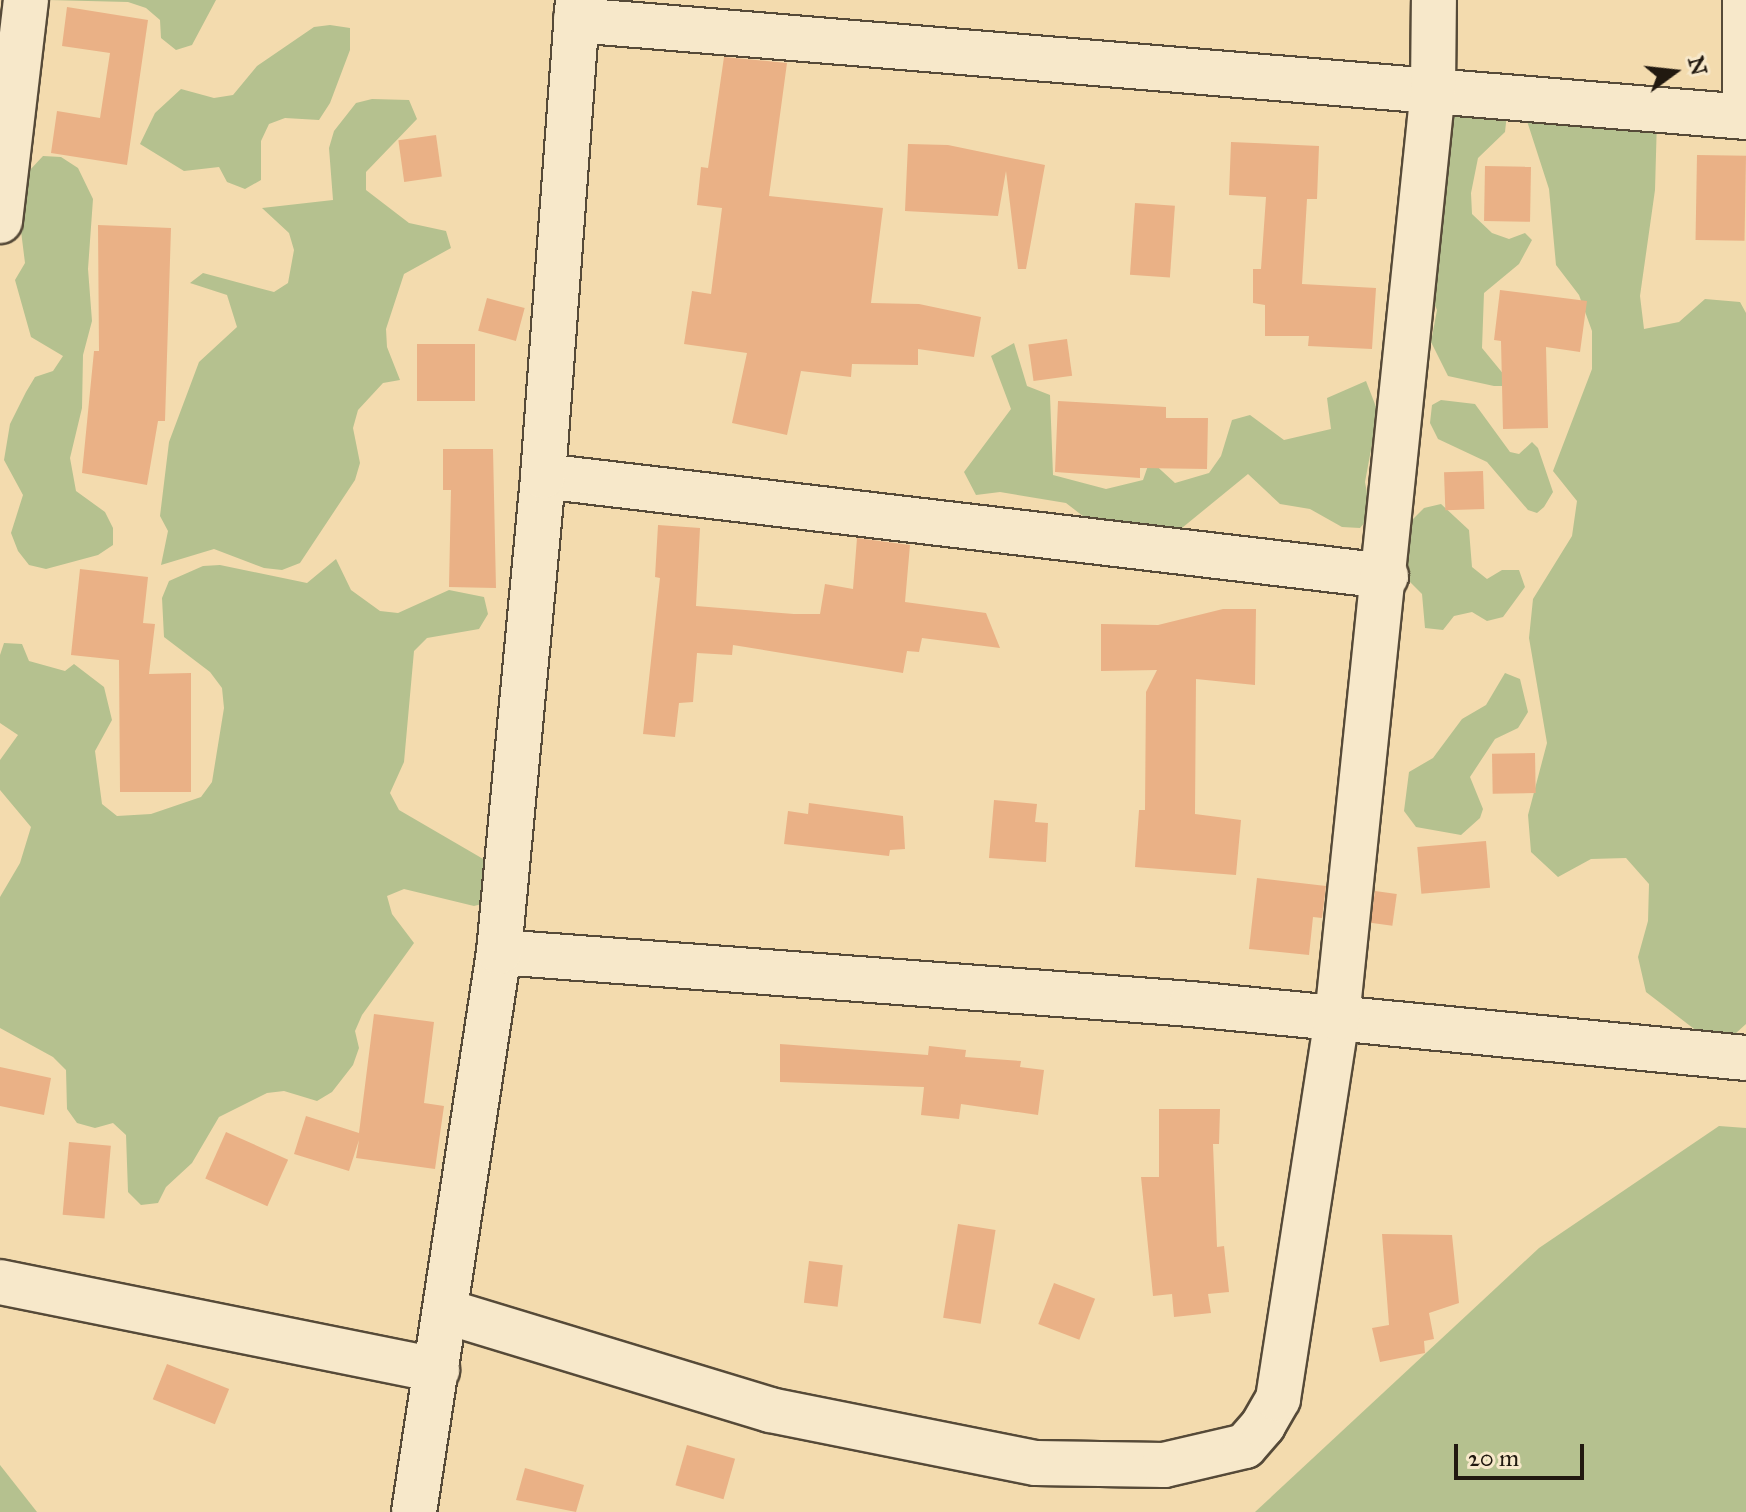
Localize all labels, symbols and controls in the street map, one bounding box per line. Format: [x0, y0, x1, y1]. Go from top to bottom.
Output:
north arrow [1634, 32, 1714, 112]
text: N [1682, 53, 1713, 78]
scale bar [1458, 1428, 1588, 1478]
text: 20 m [1468, 1443, 1519, 1473]

